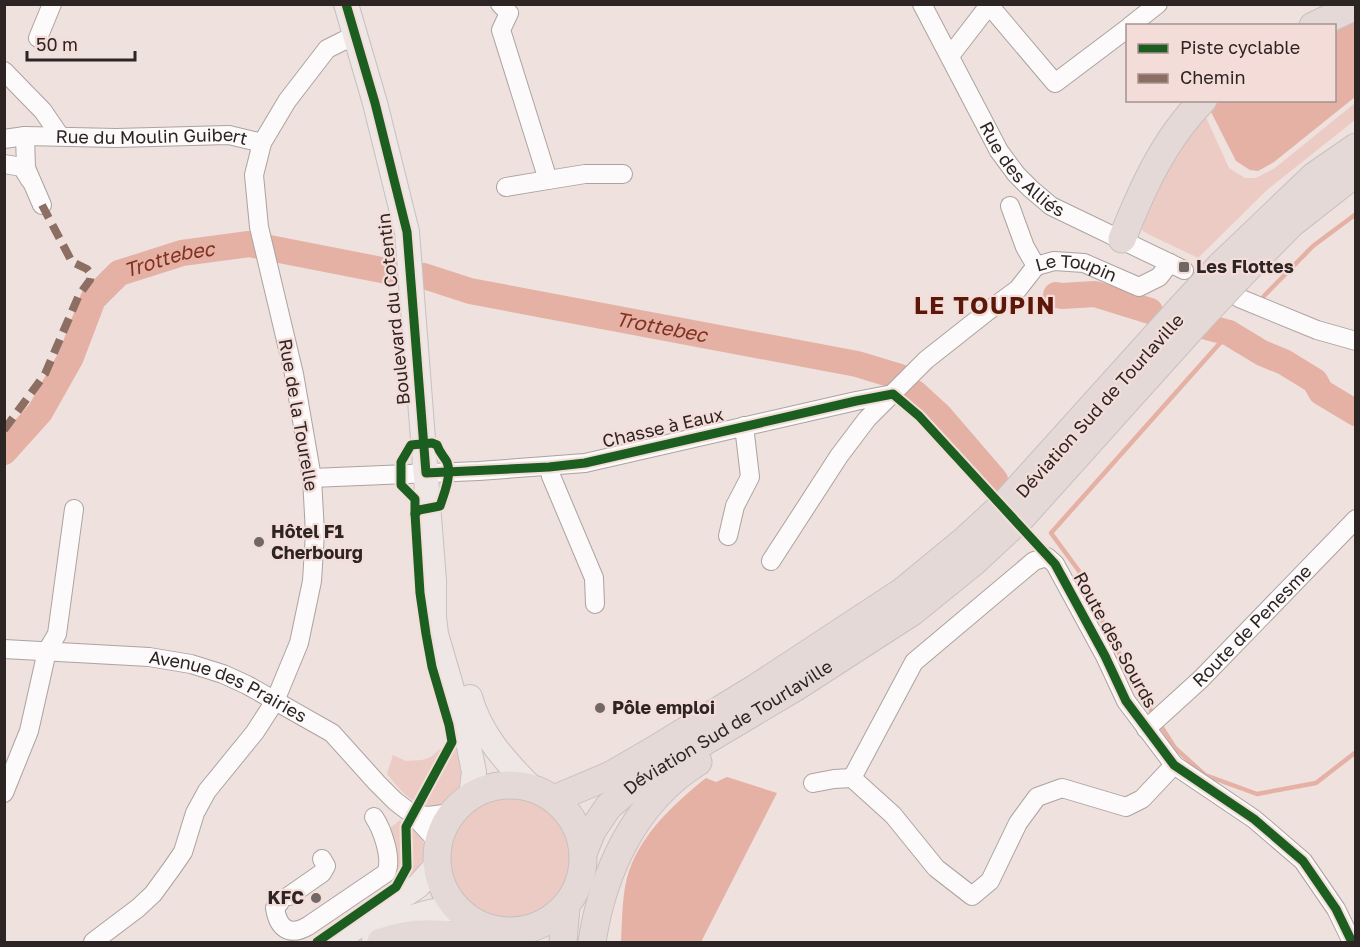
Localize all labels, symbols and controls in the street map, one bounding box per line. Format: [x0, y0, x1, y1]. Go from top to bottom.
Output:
scale bar [27, 24, 135, 62]
legend [1126, 24, 1336, 102]
text: 50 m [36, 33, 78, 55]
text: Piste cyclable [1180, 36, 1300, 58]
text: Chemin [1180, 66, 1246, 88]
street label: Rue des Alliés [975, 117, 1069, 221]
street label: Rue du Moulin Guibert [56, 123, 250, 149]
street label: Boulevard du Cotentin [372, 212, 414, 406]
water label: Trottebec [121, 236, 217, 282]
street label: Le Toupin [1033, 249, 1120, 286]
place label: Les Flottes [1196, 255, 1294, 277]
marker: Les Flottes [1177, 260, 1191, 274]
district label: LE TOUPIN [914, 290, 1056, 319]
water label: Trottebec [614, 306, 710, 347]
street label: Déviation Sud de Tourlaville [1011, 309, 1188, 502]
street label: Rue de la Tourelle [275, 337, 323, 493]
street label: Chasse à Eaux [600, 402, 726, 452]
place label: Hôtel F1 Cherbourg [271, 520, 363, 563]
marker: Hôtel F1 Cherbourg [252, 535, 266, 549]
street label: Route de Penesme [1188, 560, 1316, 691]
street label: Route des Sourds [1069, 568, 1162, 711]
street label: Avenue des Prairies [148, 645, 311, 727]
street label: Déviation Sud de Tourlaville [618, 654, 836, 799]
place label: Pôle emploi [612, 696, 715, 718]
marker: Pôle emploi [593, 701, 607, 715]
place label: KFC [267, 886, 304, 908]
marker: KFC [309, 891, 323, 905]

